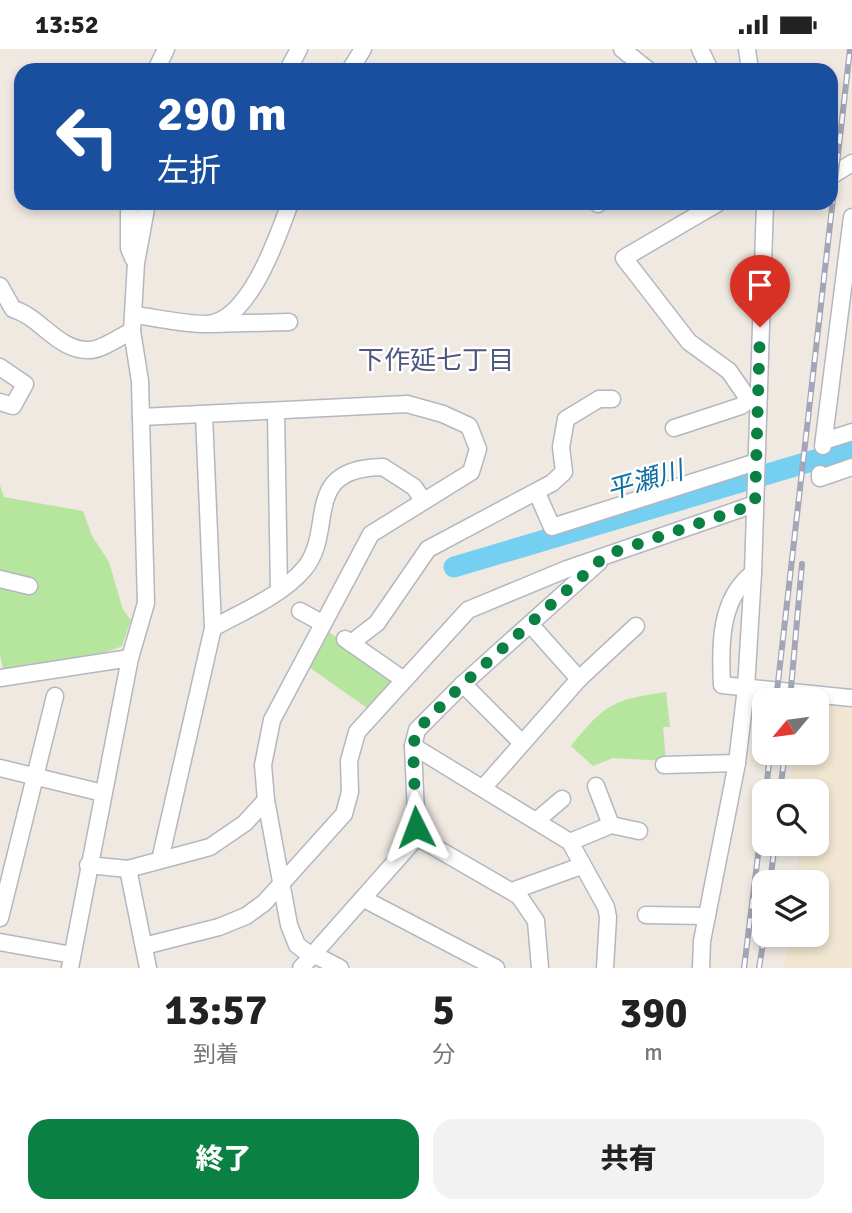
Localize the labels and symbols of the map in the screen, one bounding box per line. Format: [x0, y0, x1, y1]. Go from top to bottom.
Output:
pin [730, 255, 790, 327]
district label: 下作延七丁目 [358, 345, 514, 377]
water label: 平瀬川 [603, 454, 690, 507]
north arrow [752, 688, 830, 765]
position arrow [379, 790, 453, 864]

